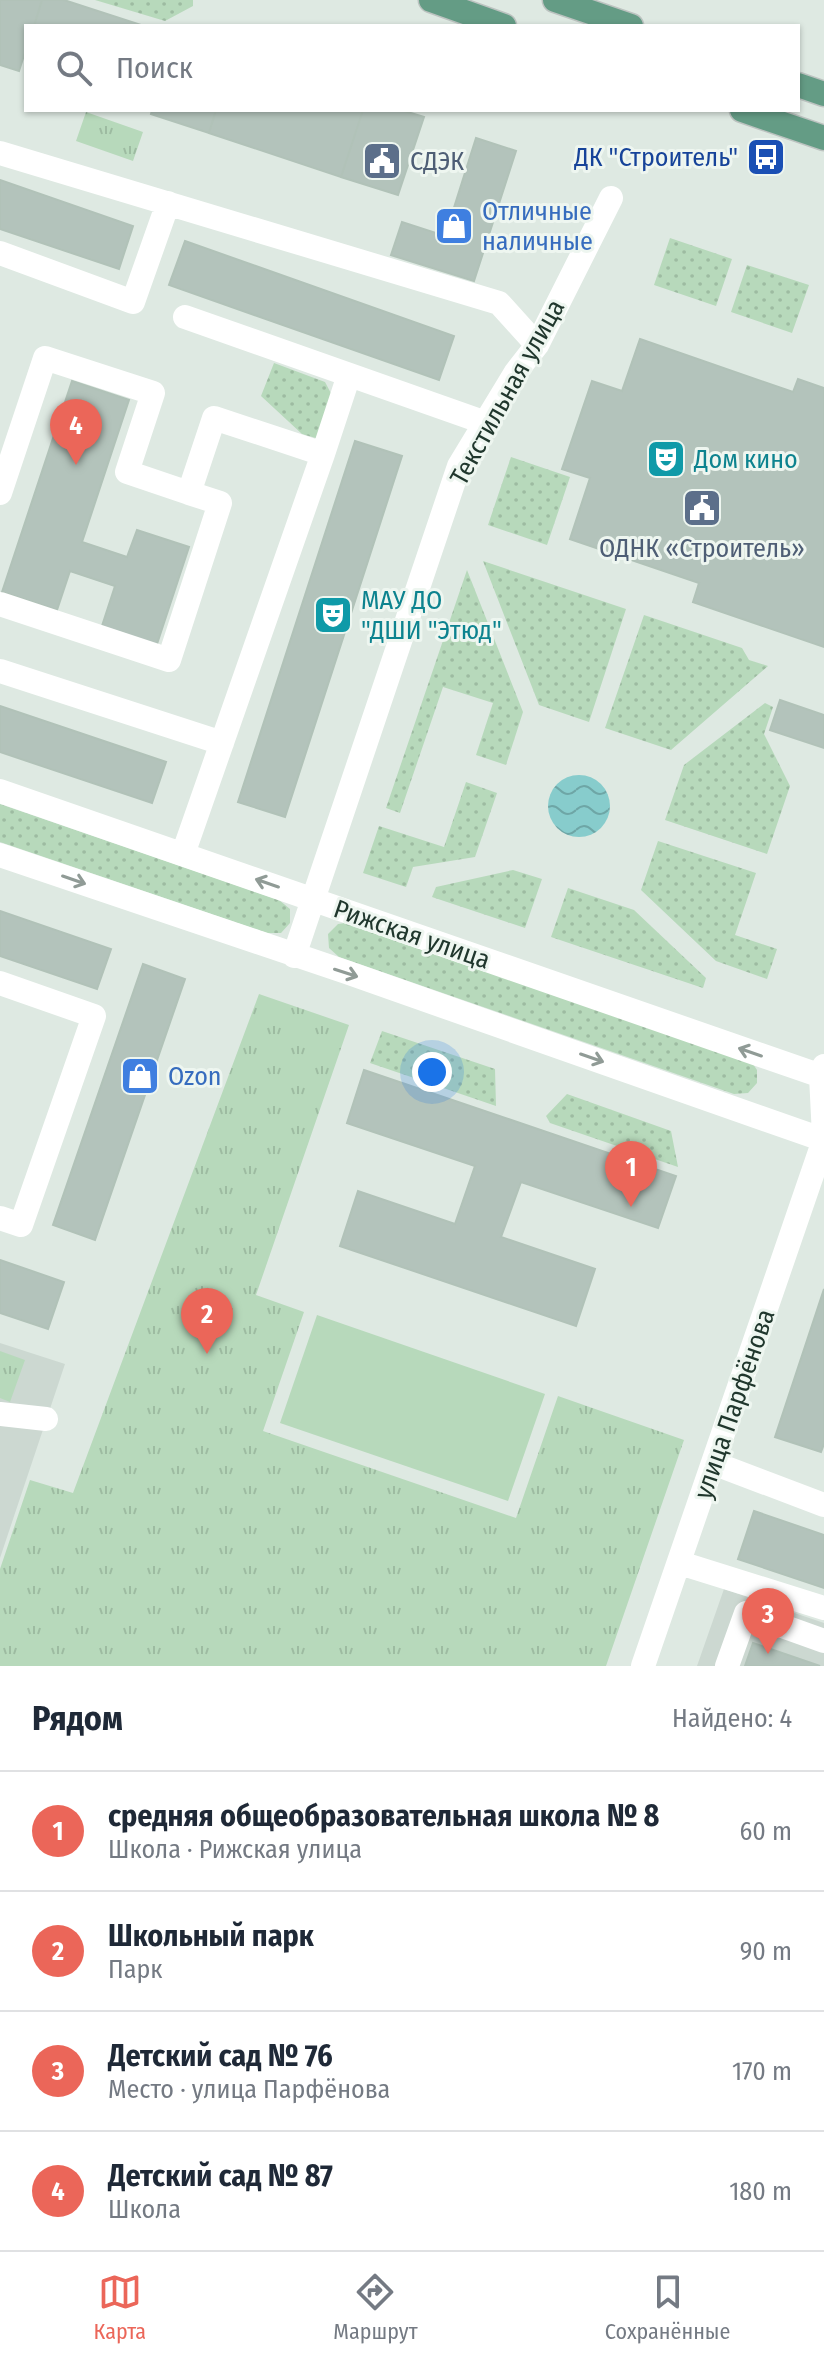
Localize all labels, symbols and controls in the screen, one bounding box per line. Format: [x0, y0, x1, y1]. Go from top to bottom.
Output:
search box [24, 24, 800, 112]
icon: search [52, 46, 96, 90]
text: Поиск [116, 50, 193, 86]
bus stop icon: ДК "Строитель" [745, 136, 787, 178]
public building icon: СДЭК [361, 140, 403, 182]
place label: ДК "Строитель" [573, 142, 738, 173]
place label: СДЭК [410, 146, 464, 177]
place label: Отличные наличные [482, 196, 593, 257]
shop icon: Отличные наличные [433, 205, 475, 247]
street label: Текстильная улица [444, 294, 571, 490]
pin: 4 [50, 399, 102, 465]
theatre icon: Дом кино [645, 438, 687, 480]
place label: Дом кино [693, 444, 798, 475]
public building icon: ОДНК «Строитель» [681, 487, 723, 529]
place label: ОДНК «Строитель» [599, 533, 805, 564]
place label: МАУ ДО "ДШИ "Этюд" [361, 585, 502, 646]
theatre icon: МАУ ДО "ДШИ "Этюд" [312, 594, 354, 636]
one-way arrow [61, 873, 86, 888]
one-way arrow [255, 875, 280, 889]
street label: Рижская улица [330, 893, 494, 976]
one-way arrow [334, 966, 359, 981]
one-way arrow [738, 1043, 763, 1058]
your location [412, 1052, 452, 1092]
one-way arrow [579, 1052, 604, 1067]
shop icon: Ozon [119, 1055, 161, 1097]
place label: Ozon [168, 1061, 222, 1092]
pin: 1 [605, 1141, 657, 1207]
pin: 2 [181, 1288, 233, 1354]
street label: улица Парфёнова [687, 1305, 781, 1503]
pin: 3 [742, 1588, 794, 1654]
text: Рядом [32, 1698, 123, 1739]
text: Найдено: 4 [672, 1703, 792, 1734]
text: средняя общеобразовательная школа № 8 [108, 1798, 659, 1834]
text: 1 [53, 1816, 64, 1847]
text: 60 m [739, 1816, 792, 1847]
text: Школа · Рижская улица [108, 1834, 362, 1865]
text: Школьный парк [108, 1918, 314, 1954]
text: 2 [52, 1936, 64, 1967]
text: 90 m [740, 1936, 792, 1967]
text: Парк [108, 1954, 162, 1985]
text: Детский сад № 76 [108, 2038, 333, 2074]
text: 3 [52, 2056, 64, 2087]
text: 170 m [732, 2056, 792, 2087]
text: Место · улица Парфёнова [108, 2074, 390, 2105]
text: Детский сад № 87 [108, 2158, 333, 2194]
text: 4 [51, 2176, 65, 2207]
text: 180 m [729, 2176, 792, 2207]
text: Школа [108, 2194, 181, 2225]
tab: Карта [94, 2270, 146, 2345]
tab: Маршрут [333, 2270, 418, 2345]
tab: Сохранённые [605, 2270, 730, 2345]

